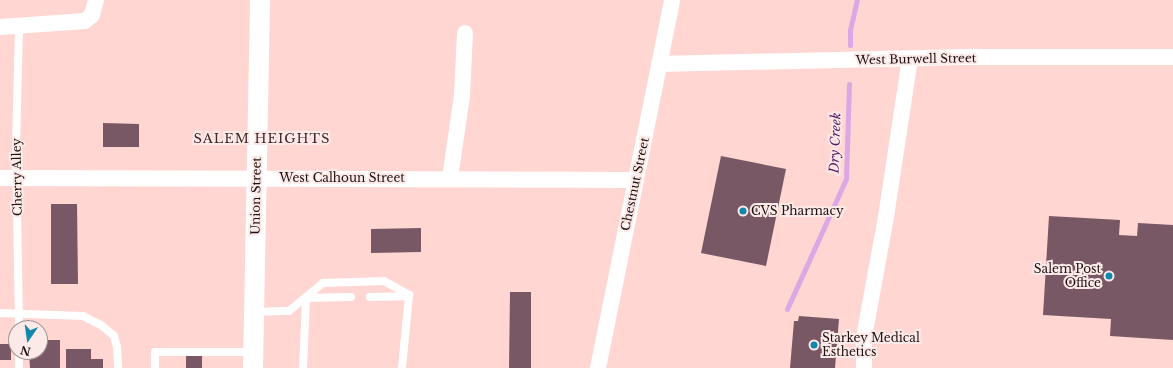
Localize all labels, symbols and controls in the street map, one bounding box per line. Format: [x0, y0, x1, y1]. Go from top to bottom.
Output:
street label: West Burwell Street [856, 51, 976, 67]
water label: Dry Creek [827, 112, 845, 174]
district label: SALEM HEIGHTS [194, 131, 330, 147]
street label: Chestnut Street [618, 136, 652, 232]
street label: Cherry Alley [9, 137, 25, 217]
street label: Union Street [248, 157, 264, 235]
street label: West Calhoun Street [279, 171, 405, 185]
place label: CVS Pharmacy [751, 204, 844, 218]
marker: CVS Pharmacy [738, 206, 748, 216]
place label: Salem Post Office [1034, 262, 1101, 290]
marker: Salem Post Office [1104, 271, 1114, 281]
north arrow [8, 320, 48, 360]
place label: Starkey Medical Esthetics [822, 331, 920, 359]
marker: Starkey Medical Esthetics [809, 340, 819, 350]
text: N [19, 343, 32, 359]

